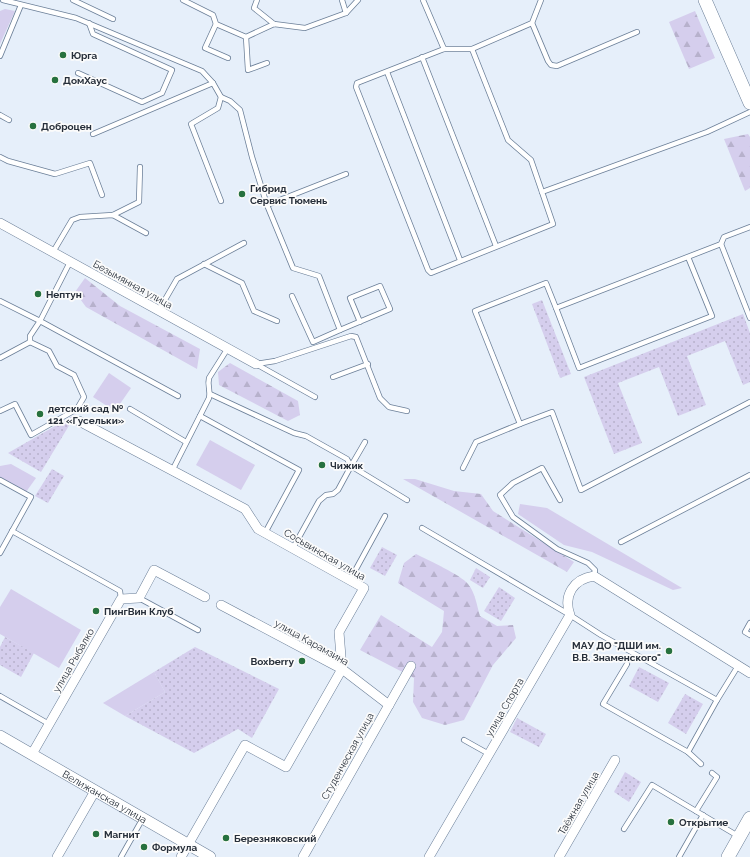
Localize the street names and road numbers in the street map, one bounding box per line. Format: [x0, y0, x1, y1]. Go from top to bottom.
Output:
street label: Безымянная улица [91, 258, 174, 311]
street label: Сосьвинская улица [282, 527, 367, 582]
street label: улица Карамзина [273, 617, 351, 667]
street label: улица Рыбалко [51, 626, 96, 694]
street label: улица Спорта [483, 676, 526, 738]
street label: Студенческая улица [319, 711, 376, 802]
street label: Велижанская улица [61, 768, 149, 825]
street label: Таёжная улица [556, 770, 601, 837]

